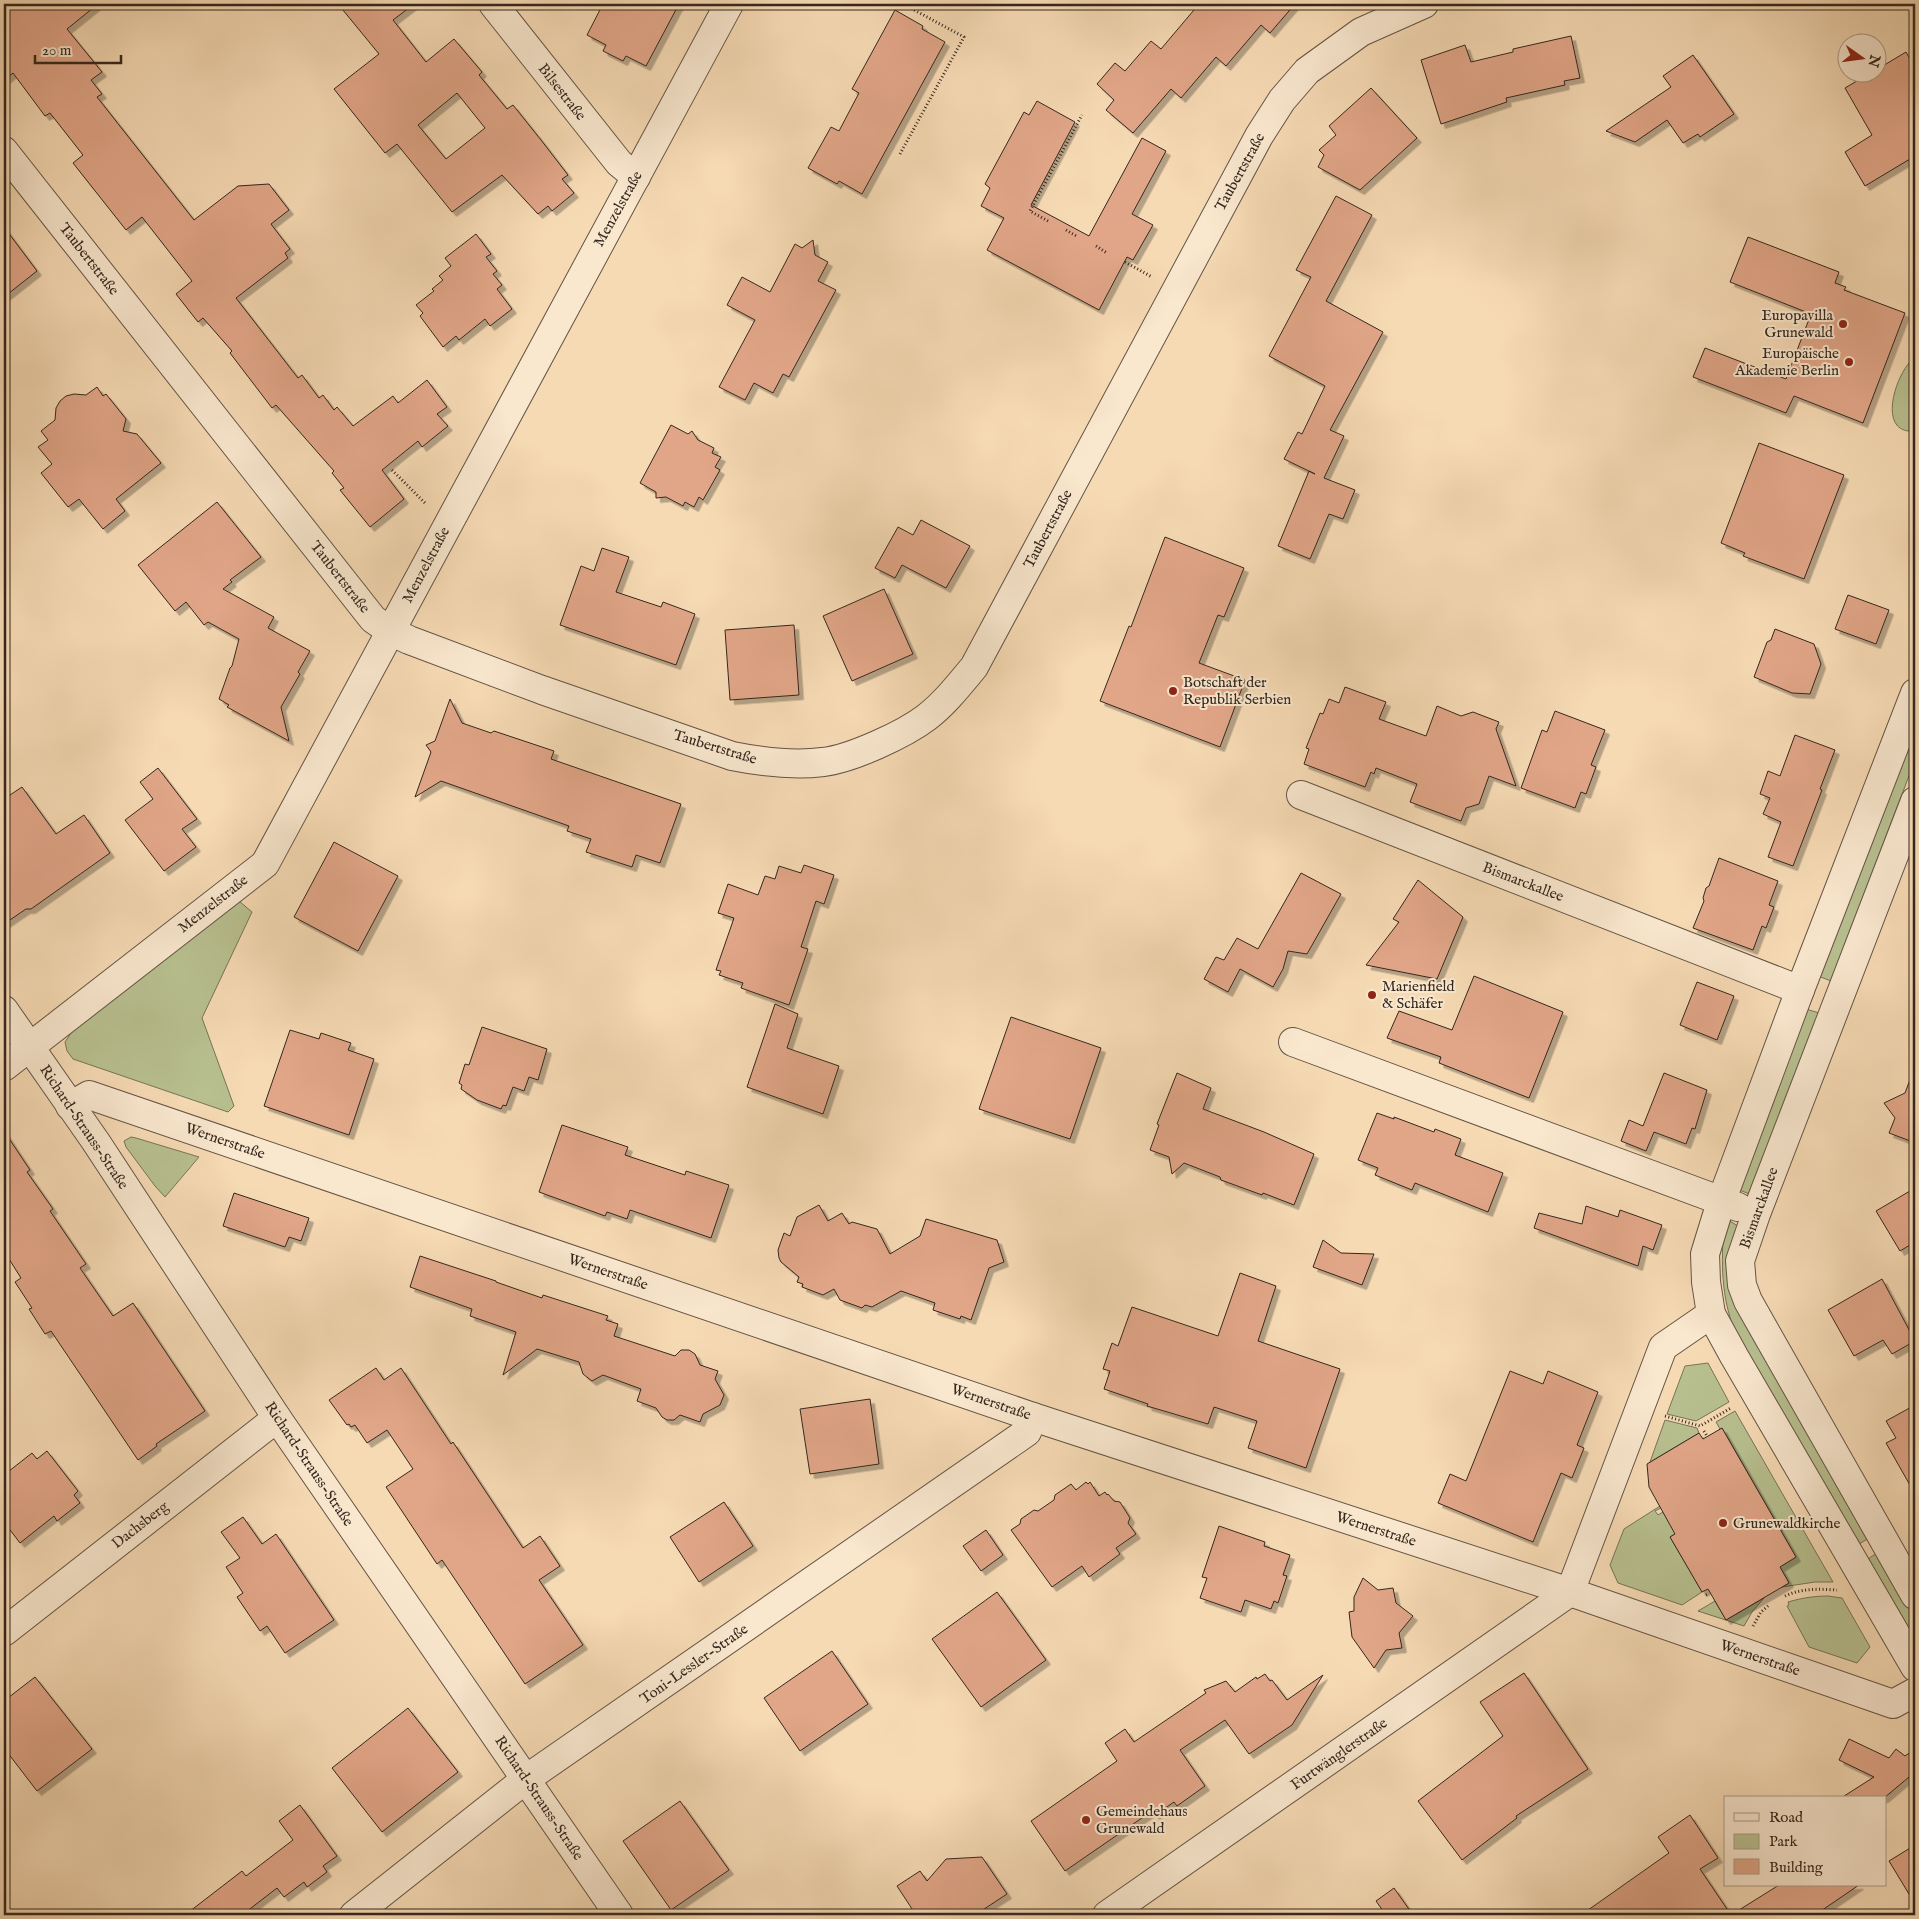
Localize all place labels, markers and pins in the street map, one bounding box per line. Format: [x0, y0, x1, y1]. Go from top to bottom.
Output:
place label: Europavilla Grunewald [1761, 306, 1834, 342]
marker: Europavilla Grunewald [1837, 318, 1849, 330]
place label: Europäische Akademie Berlin [1734, 344, 1839, 380]
marker: Europäische Akademie Berlin [1843, 356, 1855, 368]
place label: Botschaft der Republik Serbien [1183, 673, 1291, 709]
marker: Botschaft der Republik Serbien [1167, 685, 1179, 697]
place label: Marienfield & Schäfer [1382, 977, 1456, 1013]
marker: Marienfield & Schäfer [1366, 989, 1378, 1001]
place label: Grunewaldkirche [1733, 1514, 1840, 1533]
marker: Grunewaldkirche [1717, 1517, 1729, 1529]
place label: Gemeindehaus Grunewald [1096, 1802, 1188, 1838]
marker: Gemeindehaus Grunewald [1080, 1814, 1092, 1826]

